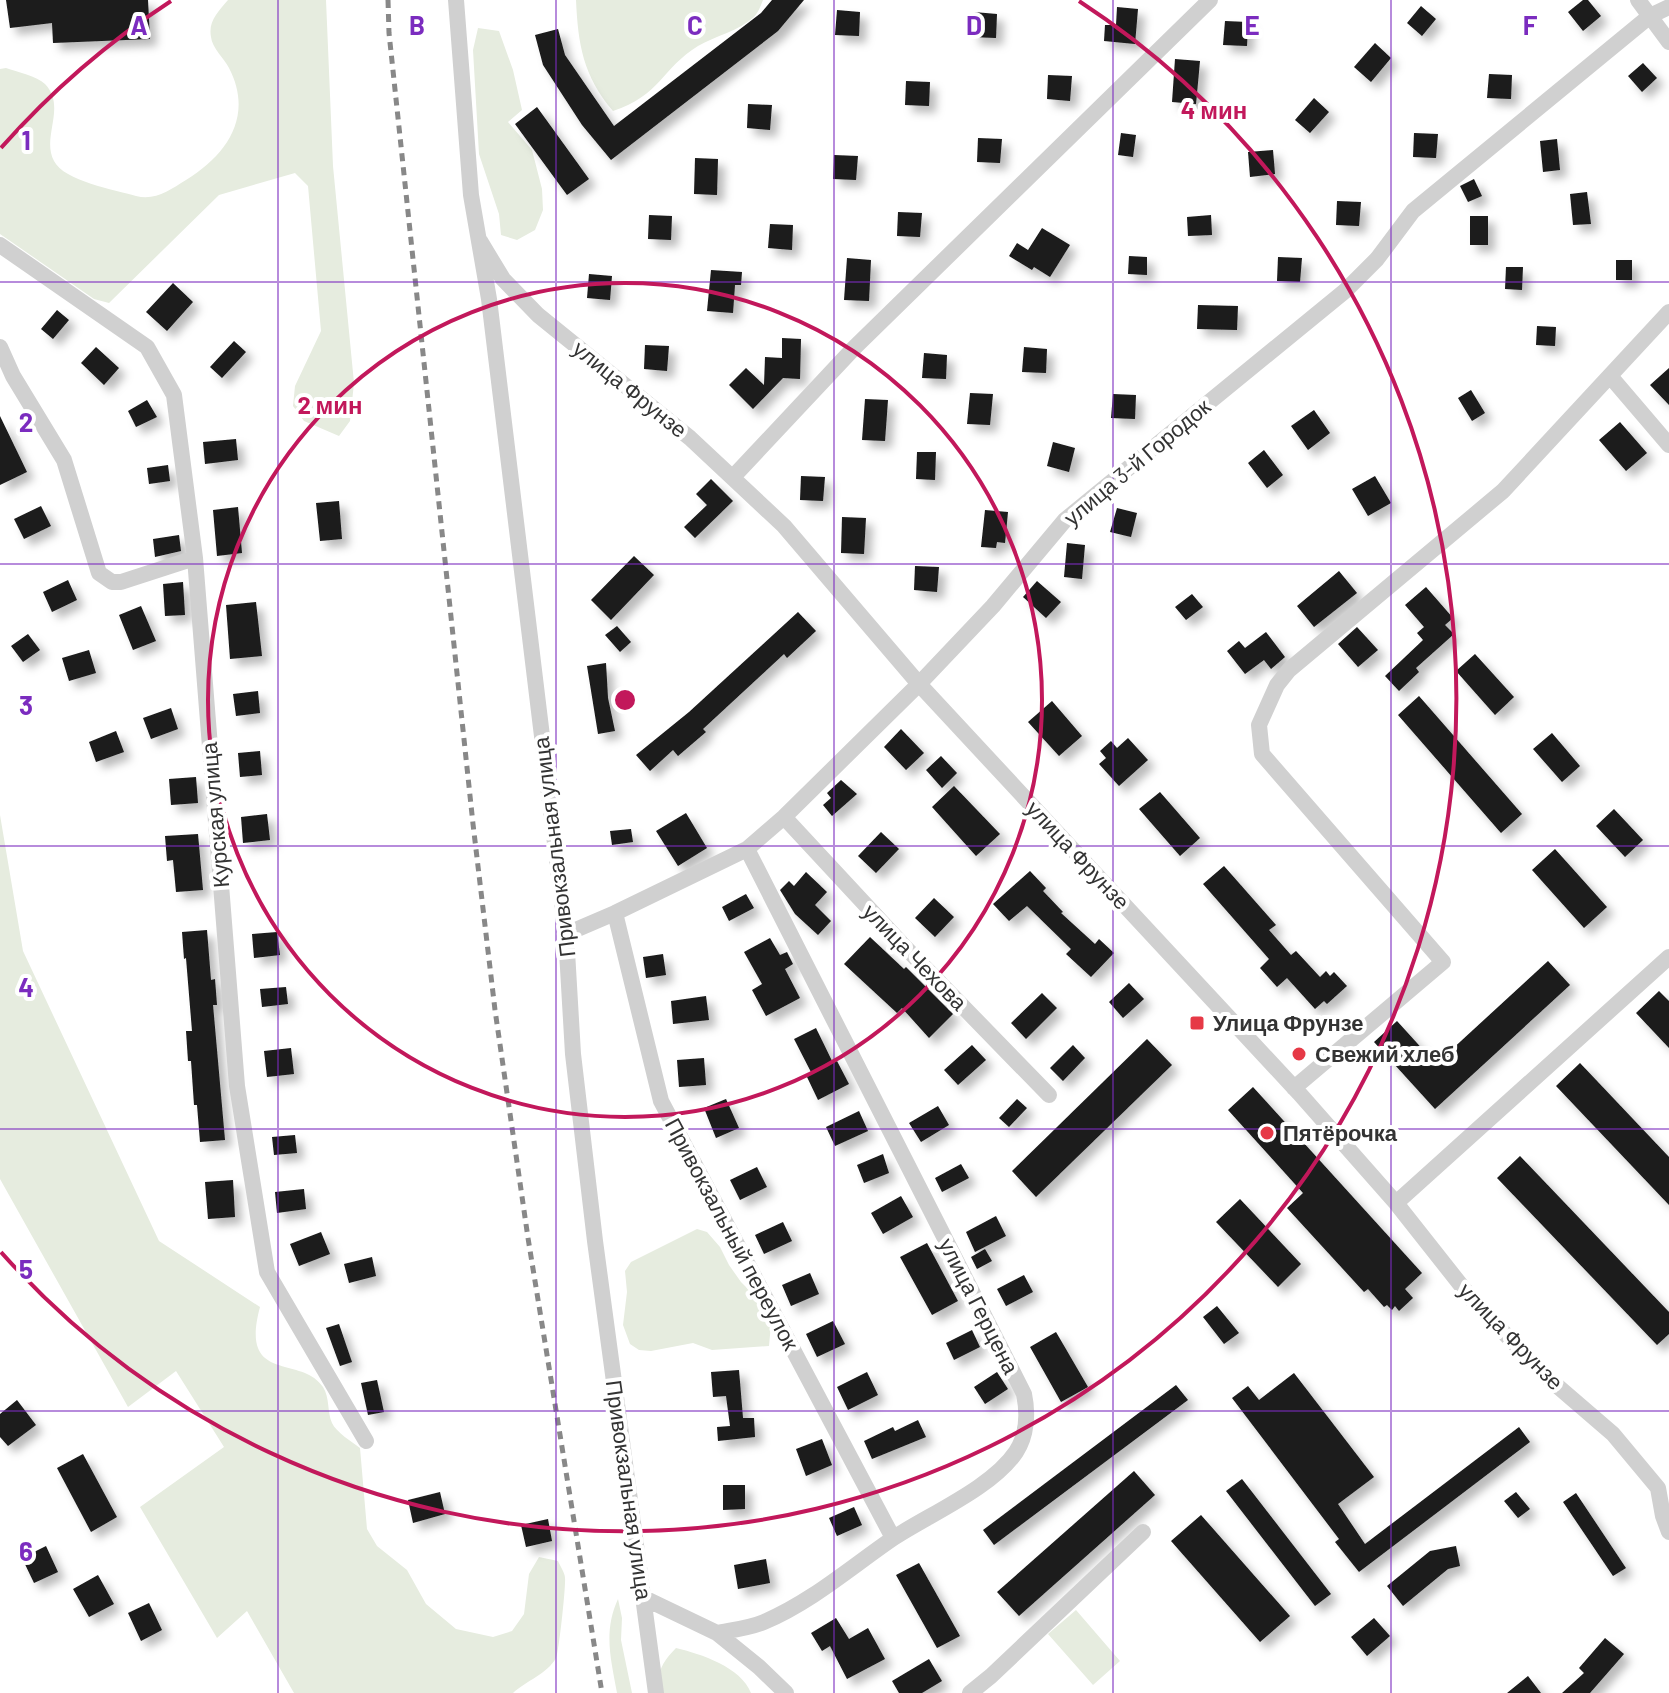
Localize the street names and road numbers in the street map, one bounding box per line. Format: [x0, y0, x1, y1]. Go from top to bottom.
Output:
street label: улица Фрунзе [568, 334, 693, 443]
street label: улица 3-й Городок [1058, 392, 1216, 531]
street label: Привокзальная улица [527, 735, 580, 959]
street label: Курская улица [195, 740, 234, 889]
street label: улица Фрунзе [1021, 795, 1136, 915]
street label: улица Чехова [858, 898, 974, 1016]
street label: Привокзальный переулок [660, 1113, 805, 1355]
street label: улица Герцена [934, 1233, 1026, 1379]
street label: улица Фрунзе [1453, 1276, 1569, 1395]
street label: Привокзальная улица [601, 1378, 658, 1602]

